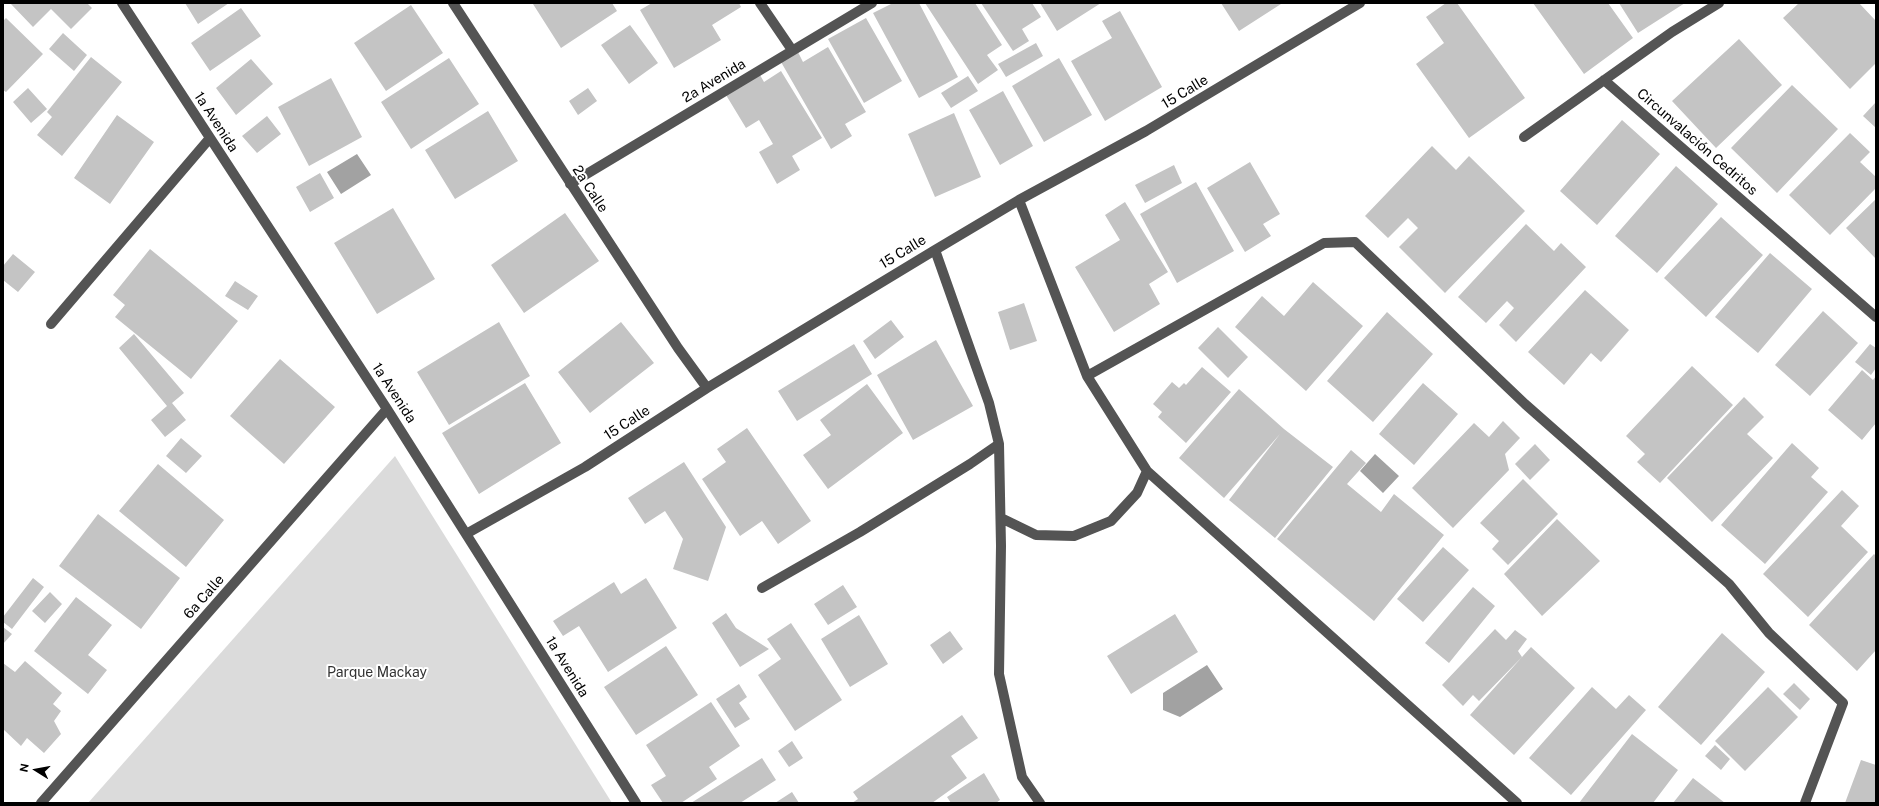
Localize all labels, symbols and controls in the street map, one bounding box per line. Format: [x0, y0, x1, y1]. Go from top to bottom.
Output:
street label: 2a Avenida [679, 55, 749, 107]
street label: 15 Calle [1159, 72, 1211, 112]
street label: Circunvalación Cedritos [1633, 85, 1761, 199]
street label: 1a Avenida [190, 89, 242, 155]
street label: 2a Calle [569, 162, 611, 216]
street label: 15 Calle [877, 232, 929, 272]
street label: 1a Avenida [368, 360, 420, 426]
street label: 15 Calle [601, 402, 653, 444]
street label: 6a Calle [180, 571, 228, 623]
street label: 1a Avenida [542, 634, 592, 700]
park label: Parque Mackay [327, 665, 427, 681]
north arrow [16, 750, 56, 790]
text: N [18, 762, 31, 773]

